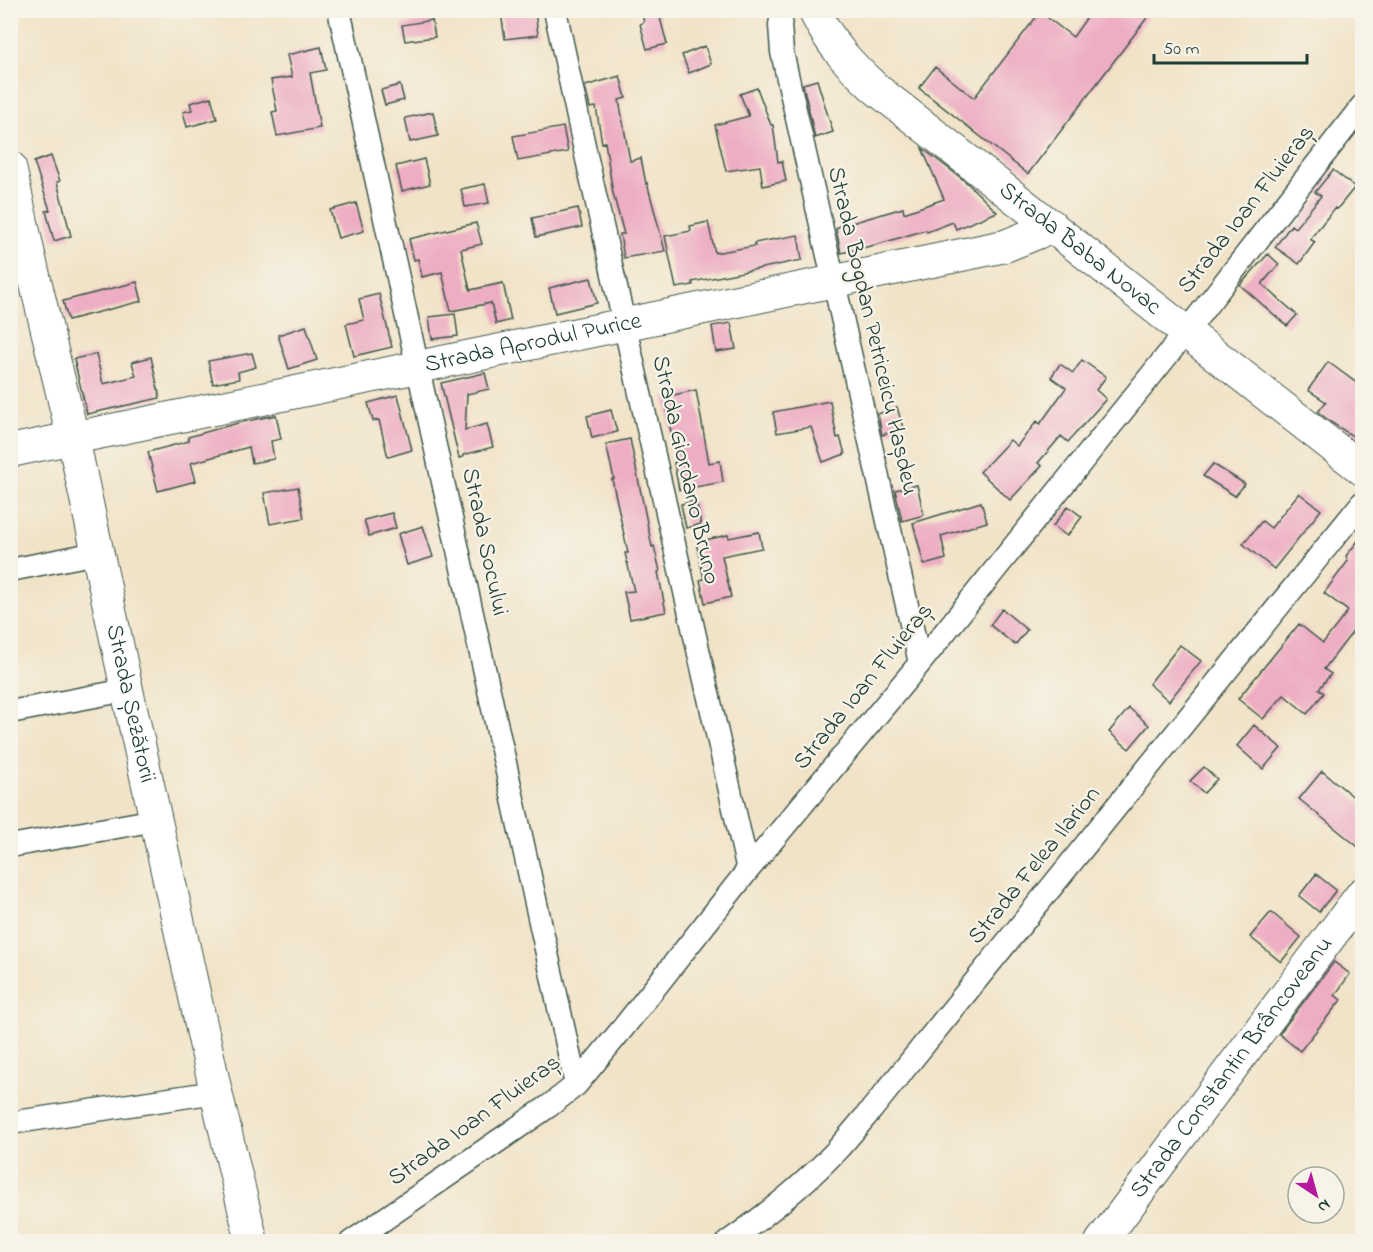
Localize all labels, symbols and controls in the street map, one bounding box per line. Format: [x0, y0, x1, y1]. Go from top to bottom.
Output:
scale bar [1154, 27, 1307, 65]
text: 50 m [1163, 37, 1200, 63]
street label: Strada Ioan Fluieraș [1170, 118, 1324, 302]
street label: Strada Bogdan Petriceicu Hașdeu [817, 163, 927, 499]
street label: Strada Baba Novac [991, 174, 1169, 324]
street label: Strada Aprodul Purice [421, 304, 645, 383]
street label: Strada Giordano Bruno [642, 352, 728, 588]
street label: Strada Socului [451, 465, 517, 619]
street label: Strada Ioan Fluieraș [786, 596, 942, 778]
street label: Strada Șezătorii [96, 621, 165, 786]
street label: Strada Felea Ilarion [960, 779, 1110, 953]
street label: Strada Constantin Brâncoveanu [1122, 929, 1342, 1206]
street label: Strada Ioan Fluieraș [381, 1046, 569, 1196]
north arrow [1286, 1165, 1346, 1225]
text: N [1312, 1193, 1335, 1219]

